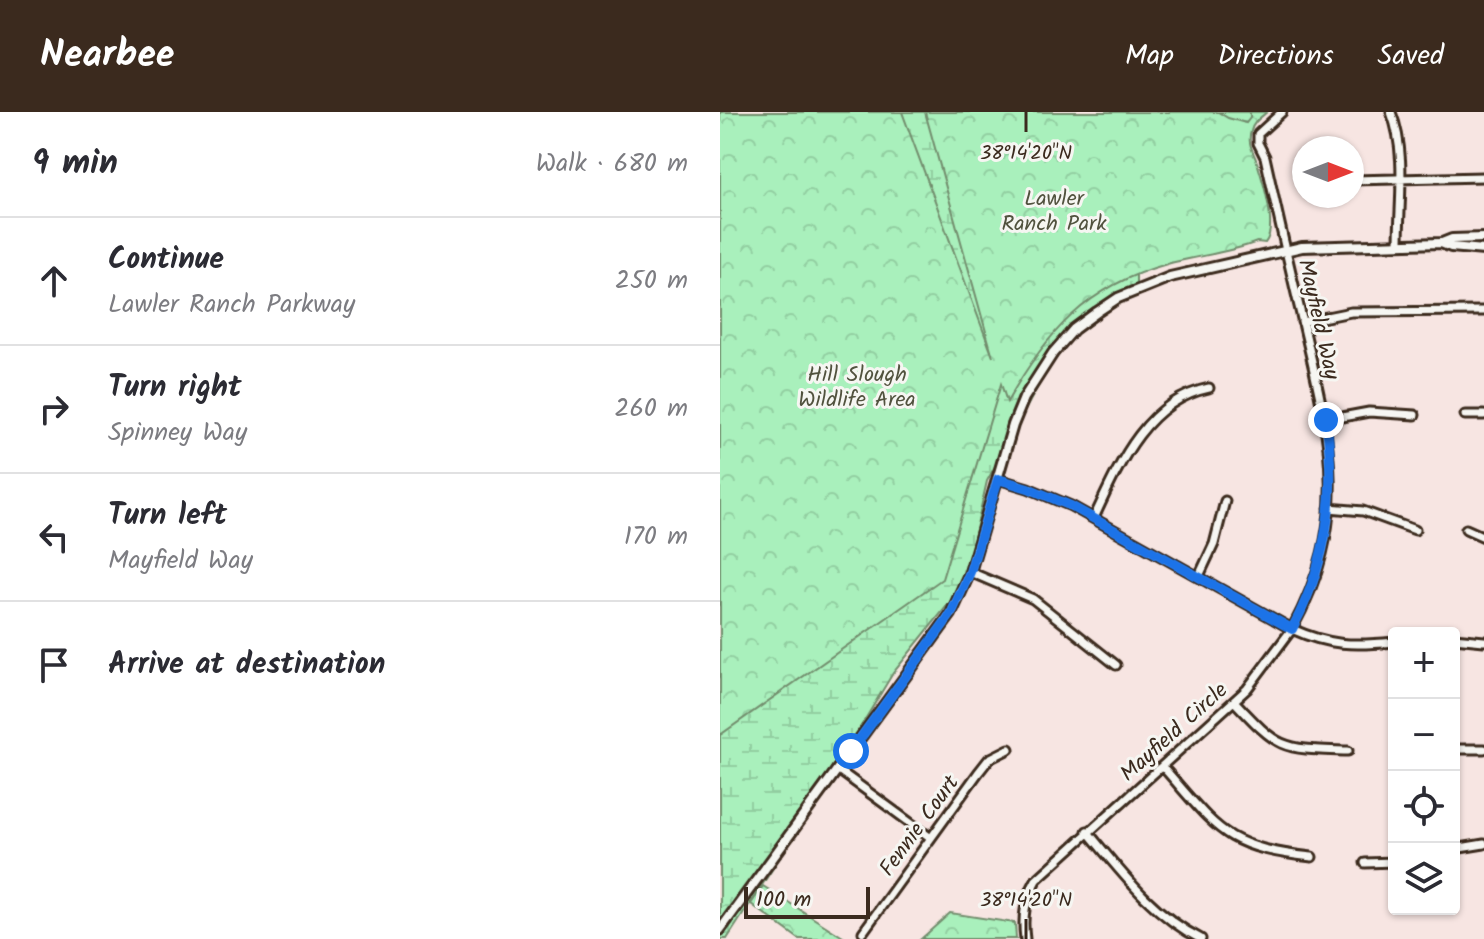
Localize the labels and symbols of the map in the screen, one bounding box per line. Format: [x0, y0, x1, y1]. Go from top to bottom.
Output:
north arrow [1292, 136, 1364, 208]
text: 38°14'20"N [980, 138, 1072, 170]
park label: Lawler Ranch Park [1001, 182, 1107, 242]
street label: Mayfield Way [1287, 256, 1349, 384]
park label: Hill Slough Wildlife Area [798, 358, 916, 418]
route end [1308, 402, 1344, 438]
street label: Mayfield Circle [1113, 674, 1237, 791]
route start [833, 733, 869, 769]
street label: Fennie Court [871, 768, 969, 885]
scale bar [744, 883, 870, 919]
text: 38°14'20"N [980, 885, 1072, 917]

